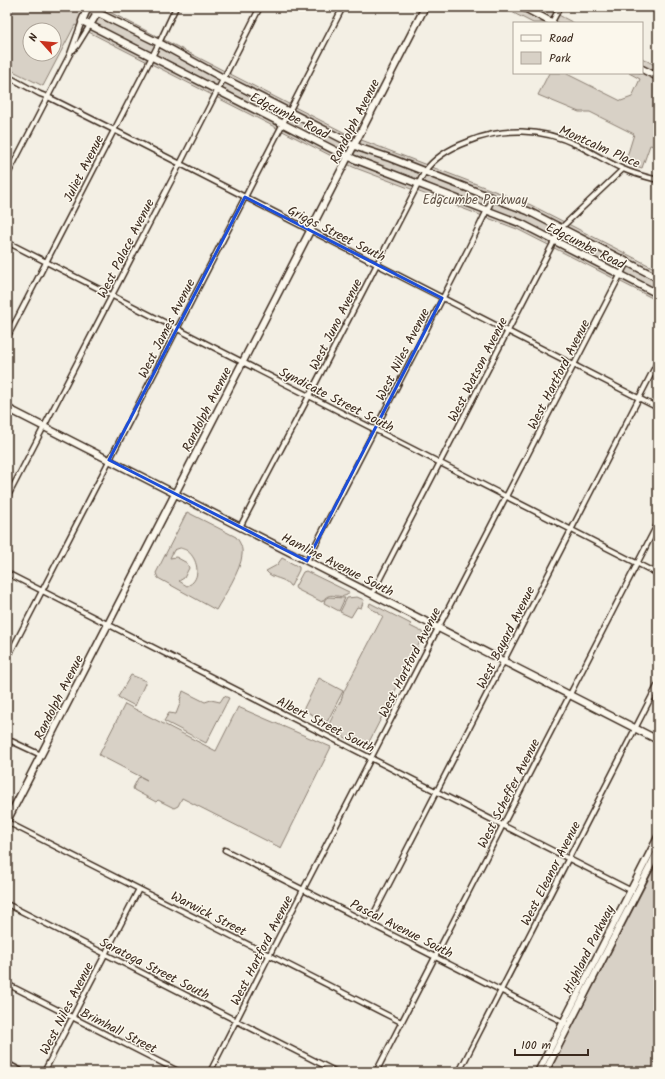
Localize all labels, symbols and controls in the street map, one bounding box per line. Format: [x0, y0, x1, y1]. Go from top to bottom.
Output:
north arrow [22, 22, 62, 62]
legend [513, 22, 643, 74]
text: Road [549, 29, 574, 48]
text: N [24, 31, 44, 45]
text: Park [549, 49, 571, 68]
street label: Randolph Avenue [325, 75, 386, 168]
street label: Edgcumbe Road [246, 87, 333, 146]
street label: Montcalm Place [556, 120, 643, 175]
street label: Juliet Avenue [58, 131, 110, 206]
park label: Edgcumbe Parkway [422, 190, 528, 211]
street label: West Palace Avenue [92, 195, 161, 302]
street label: Griggs Street South [284, 201, 389, 268]
street label: Edgcumbe Road [542, 217, 629, 276]
street label: West James Avenue [133, 275, 202, 382]
street label: West Juno Avenue [304, 275, 369, 374]
street label: West Niles Avenue [371, 304, 436, 405]
street label: West Watson Avenue [443, 314, 514, 426]
street label: West Hartford Avenue [523, 316, 596, 433]
street label: Syndicate Street South [275, 362, 398, 438]
street label: Randolph Avenue [177, 363, 238, 456]
street label: Hamline Avenue South [277, 528, 397, 603]
street label: West Bayard Avenue [471, 583, 541, 693]
street label: West Hartford Avenue [374, 604, 447, 721]
street label: Randolph Avenue [29, 651, 90, 744]
street label: Albert Street South [273, 692, 378, 759]
street label: West Scheffer Avenue [473, 735, 546, 852]
street label: West Eleanor Avenue [516, 817, 587, 930]
street label: Warwick Street [167, 886, 251, 943]
street label: West Hartford Avenue [226, 892, 299, 1009]
street label: Pascal Avenue South [346, 894, 457, 964]
street label: Highland Parkway [558, 901, 621, 998]
street label: Saratoga Street South [96, 933, 213, 1006]
street label: West Niles Avenue [35, 958, 100, 1059]
street label: Brimhall Street [76, 1003, 161, 1060]
scale bar [515, 1031, 588, 1057]
text: 100 m [521, 1036, 552, 1055]

